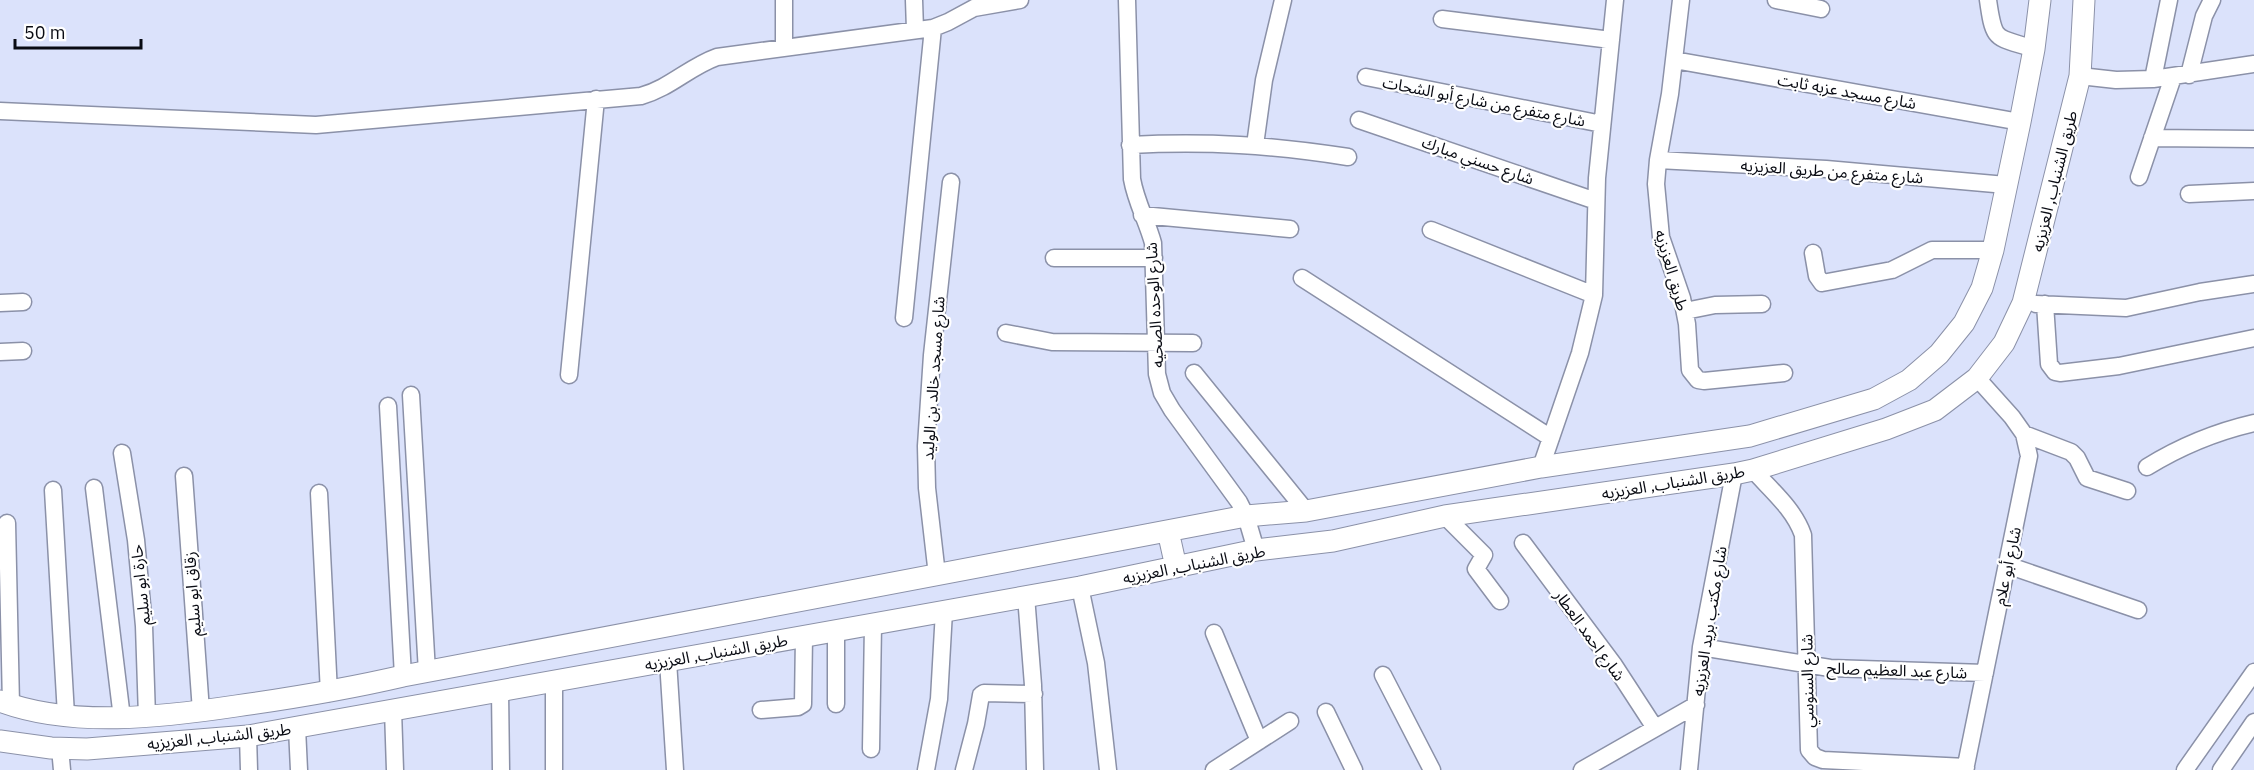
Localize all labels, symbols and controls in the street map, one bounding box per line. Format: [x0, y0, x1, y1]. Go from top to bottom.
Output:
scale bar [15, 12, 141, 50]
text: 50 m [24, 21, 66, 44]
street label: شارع مسجد عزبه ثابت [1776, 69, 1918, 116]
street label: شارع متفرع من شارع أبو الشحات [1380, 72, 1587, 133]
street label: طريق الشنباب, العزيزيه [2027, 108, 2082, 254]
street label: شارع حسني مبارك [1418, 131, 1537, 191]
street label: شارع متفرع من طريق العزيزيه [1740, 155, 1924, 190]
street label: طريق العزيزيه [1650, 227, 1693, 313]
street label: شارع الوحده الصحيه [1141, 242, 1170, 368]
street label: شارع مسجد خالد بن الوليد [917, 296, 952, 461]
street label: طريق الشنباب, العزيزيه [1600, 461, 1746, 504]
street label: شارع أبو علام [1989, 525, 2028, 608]
street label: طريق الشنباب, العزيزيه [1121, 540, 1267, 589]
street label: حارة ابو سليم [126, 543, 157, 626]
street label: شارع مكتب بريد العزيزيه [1687, 545, 1734, 698]
street label: زقاق ابو سليم [179, 551, 208, 637]
street label: شارع احمد العطار [1547, 585, 1630, 686]
street label: طريق الشنباب, العزيزيه [643, 630, 789, 675]
street label: شارع السنوسي [1796, 634, 1821, 728]
street label: شارع عبد العظيم صالح [1826, 658, 1968, 685]
street label: طريق الشنباب, العزيزيه [146, 718, 292, 755]

